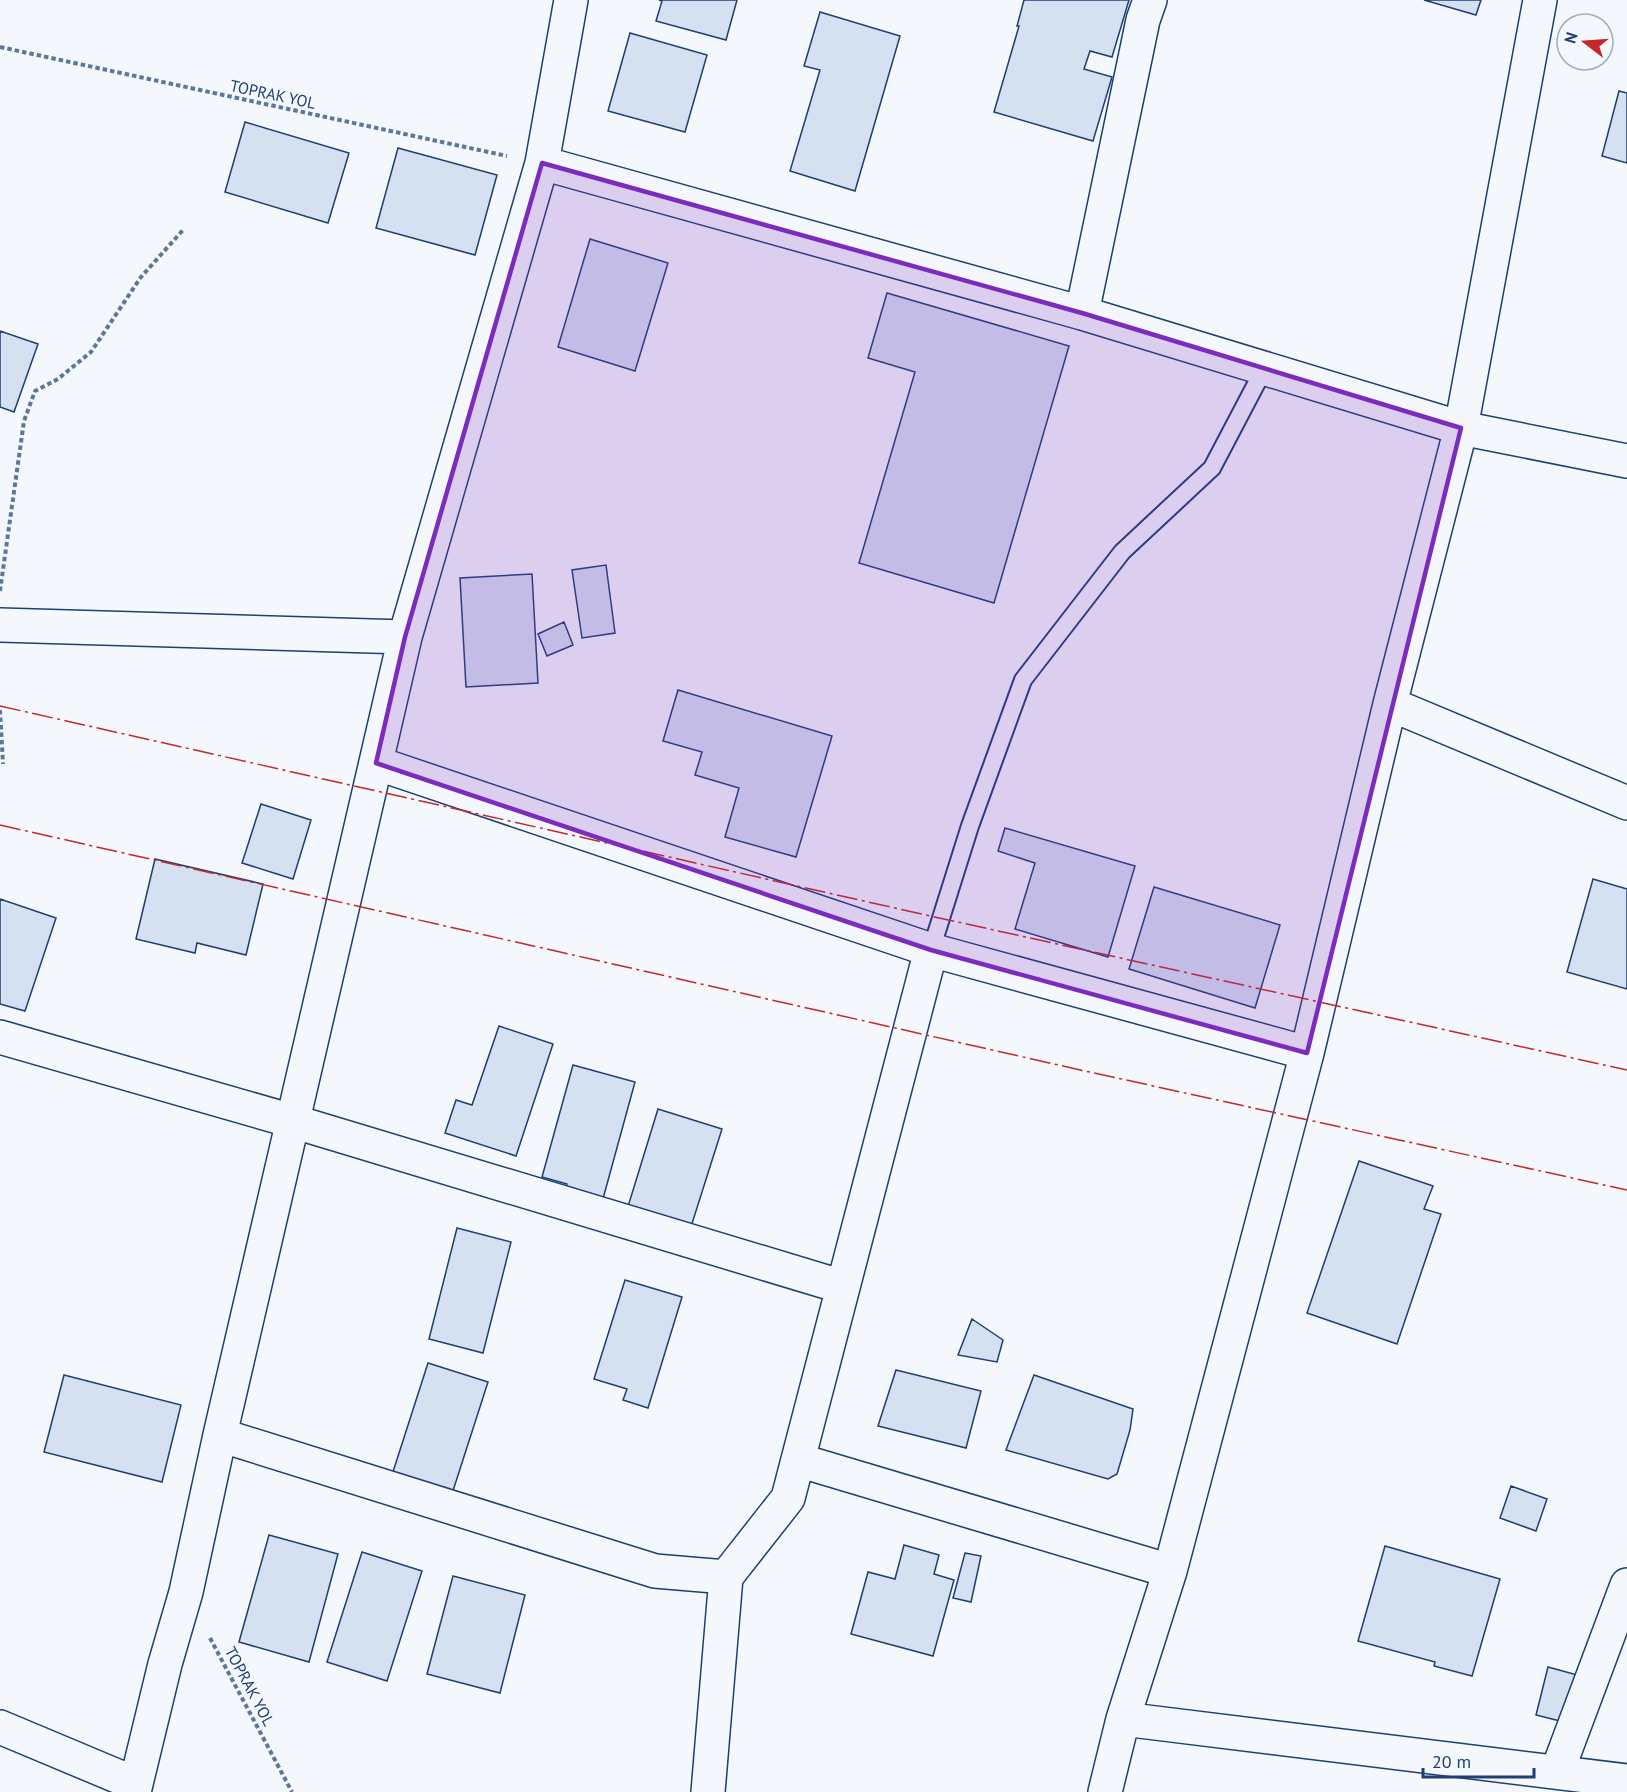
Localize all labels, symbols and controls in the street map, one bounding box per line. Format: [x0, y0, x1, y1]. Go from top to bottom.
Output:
north arrow [1555, 12, 1615, 72]
text: N [1560, 30, 1582, 46]
street label: TOPRAK YOL [228, 75, 318, 113]
street label: TOPRAK YOL [221, 1643, 279, 1729]
scale bar [1423, 1741, 1534, 1779]
text: 20 m [1432, 1750, 1471, 1773]

